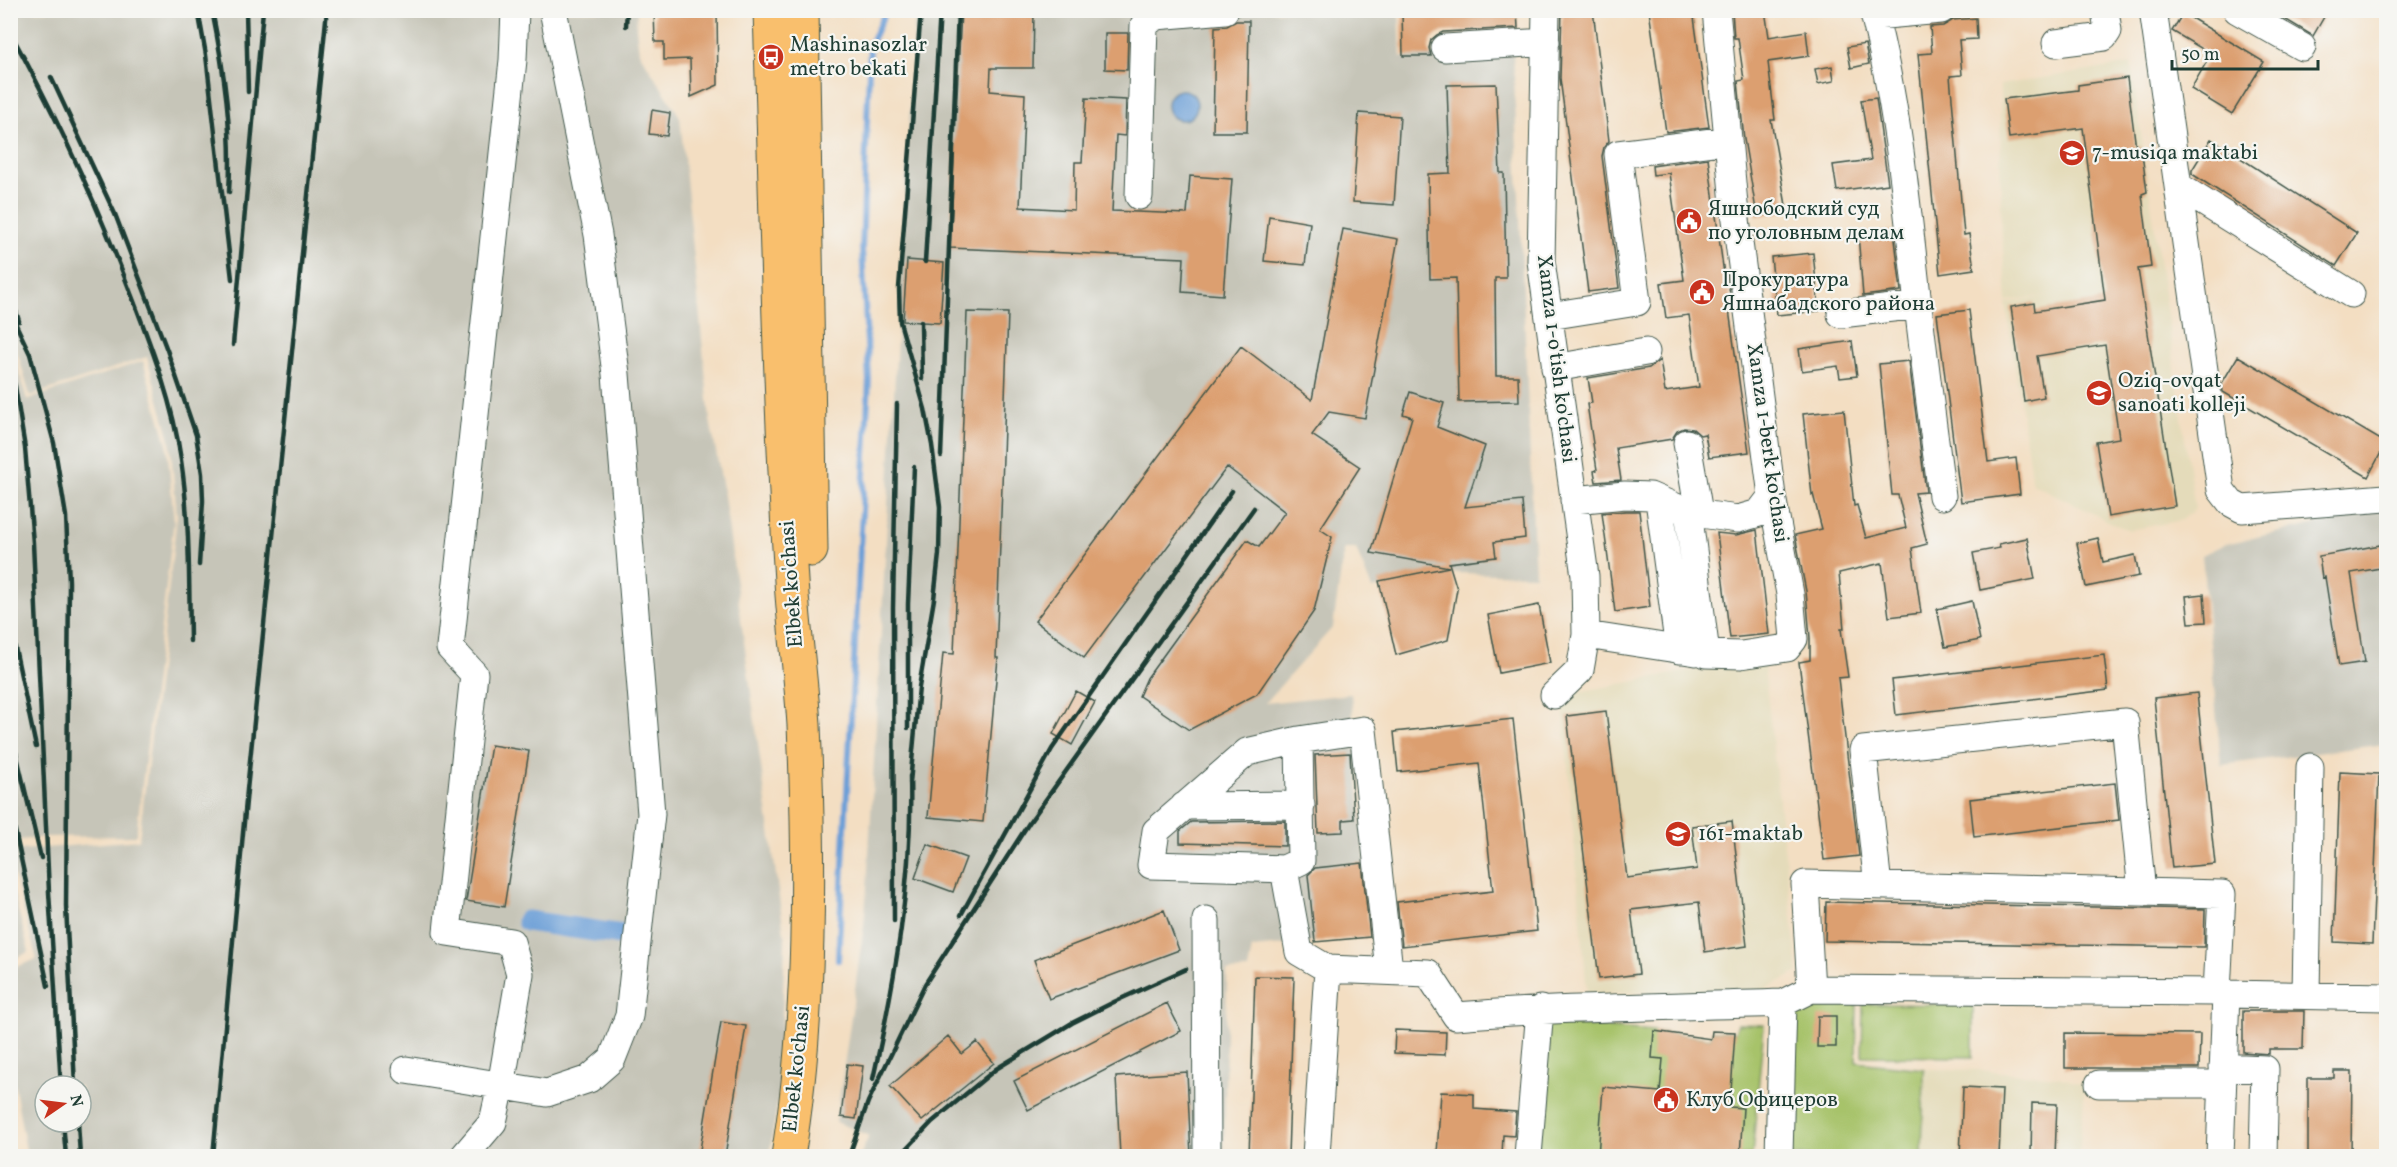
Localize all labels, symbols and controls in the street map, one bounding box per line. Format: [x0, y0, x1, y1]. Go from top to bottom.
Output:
place label: Mashinasozlar metro bekati [790, 31, 927, 84]
scale bar [2172, 33, 2318, 71]
bus stop icon: Mashinasozlar metro bekati [756, 42, 786, 72]
text: 50 m [2181, 43, 2220, 68]
school or university icon: 7-musiqa maktabi [2057, 138, 2087, 168]
place label: 7-musiqa maktabi [2092, 139, 2258, 168]
place label: Яшнободский суд по уголовным делам [1708, 195, 1904, 248]
public building icon: Яшнободский суд по уголовным делам [1674, 206, 1704, 236]
street label: Xamza 1-o'tish ko'chasi [1529, 253, 1583, 465]
place label: Прокуратура Яшнабадского района [1722, 266, 1935, 319]
public building icon: Прокуратура Яшнабадского района [1687, 277, 1717, 307]
street label: Xamza 1-berk ko'chasi [1739, 341, 1795, 545]
place label: Oziq-ovqat sanoati kolleji [2118, 367, 2246, 420]
school or university icon: Oziq-ovqat sanoati kolleji [2084, 378, 2114, 408]
street label: Elbek ko'chasi [773, 519, 811, 649]
school or university icon: 161-maktab [1663, 819, 1693, 849]
place label: 161-maktab [1698, 820, 1803, 849]
street label: Elbek ko'chasi [776, 1004, 818, 1134]
north arrow [33, 1074, 93, 1134]
public building icon: Клуб Офицеров [1651, 1085, 1681, 1115]
place label: Клуб Офицеров [1686, 1086, 1838, 1115]
text: N [64, 1093, 88, 1110]

